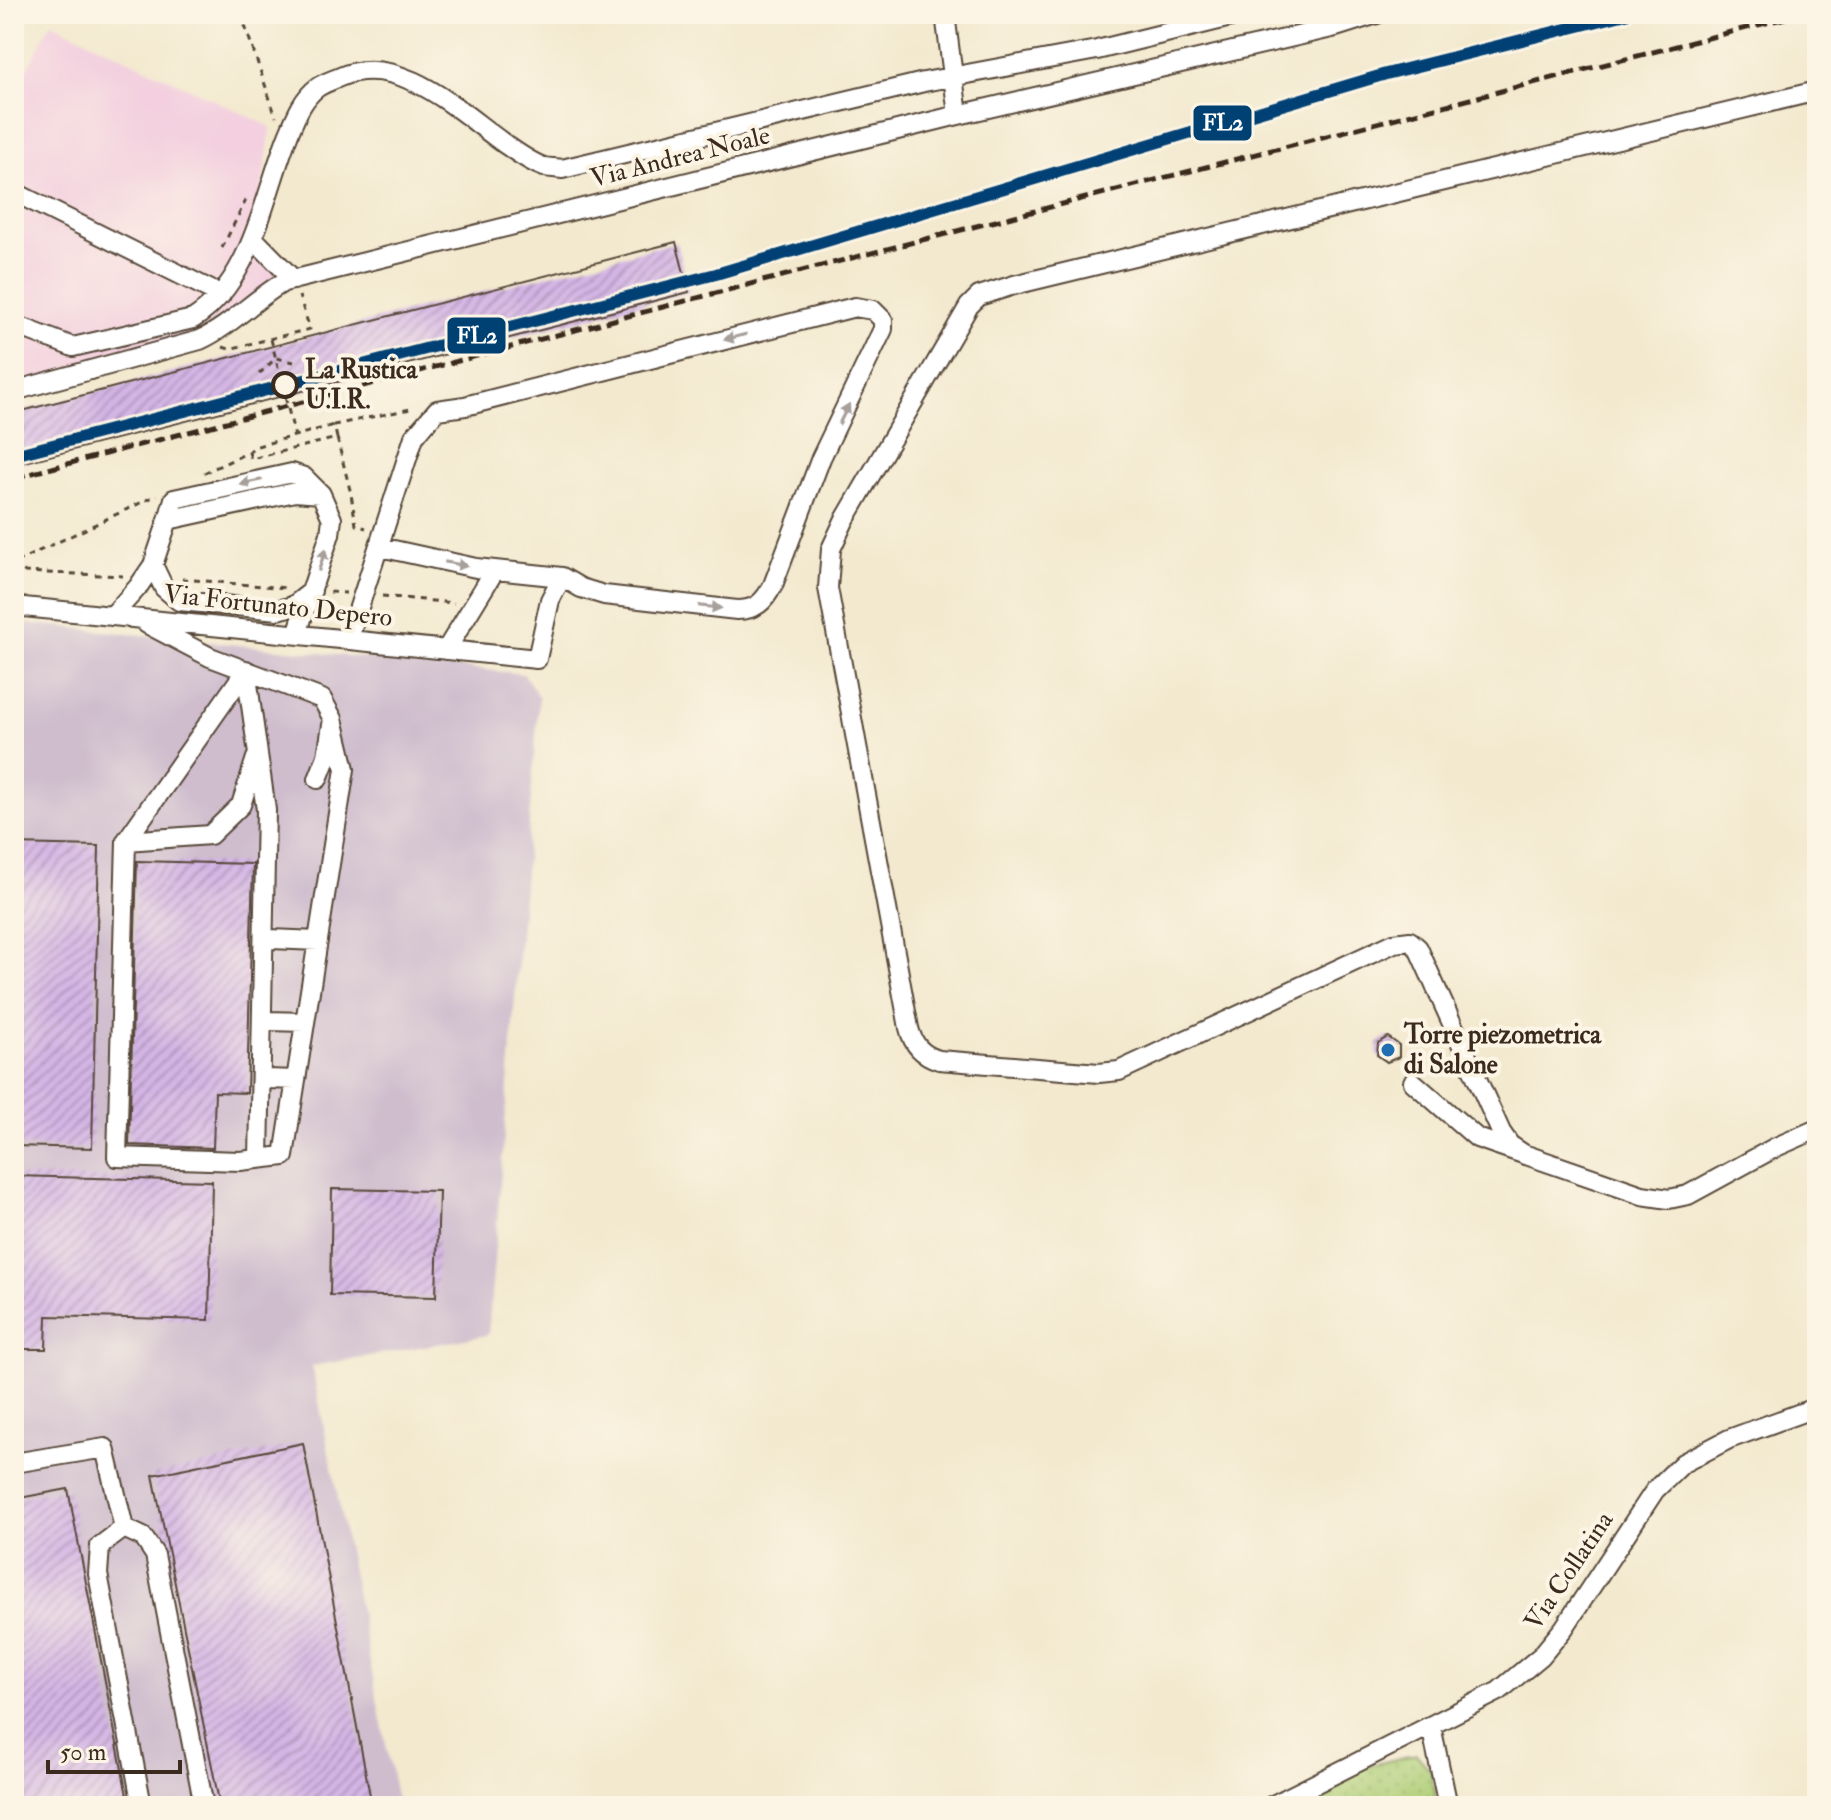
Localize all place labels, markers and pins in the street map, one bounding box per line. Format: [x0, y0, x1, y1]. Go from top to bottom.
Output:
place label: La Rustica U.I.R. [305, 354, 418, 416]
marker: La Rustica U.I.R. [272, 372, 298, 398]
place label: Torre piezometrica di Salone [1403, 1019, 1602, 1081]
marker: Torre piezometrica di Salone [1379, 1041, 1397, 1059]

